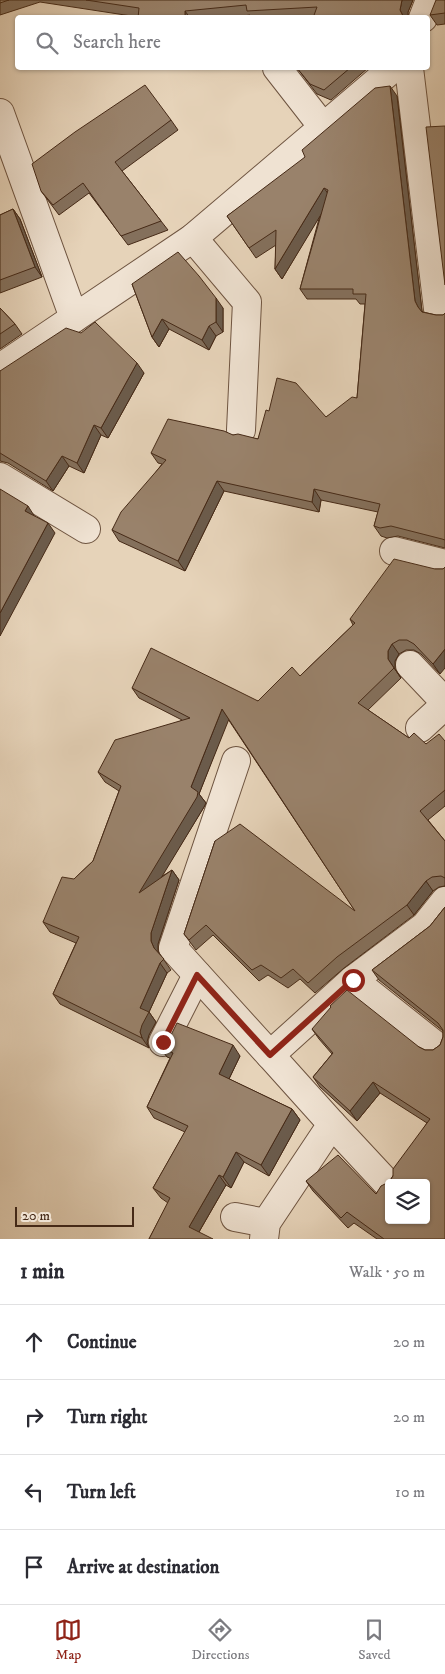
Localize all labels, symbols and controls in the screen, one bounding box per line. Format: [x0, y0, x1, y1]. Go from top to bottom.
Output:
search box [15, 15, 430, 70]
icon: search [33, 29, 61, 57]
text: Search here [73, 31, 161, 54]
route start [342, 969, 365, 992]
route end [152, 1031, 175, 1054]
map controls [385, 1179, 430, 1224]
button: layers [385, 1179, 430, 1224]
scale bar [15, 1204, 134, 1227]
text: 20 m [22, 1207, 50, 1225]
text: 1 min [20, 1259, 64, 1285]
text: Walk · 50 m [349, 1262, 425, 1282]
icon: ahead [20, 1328, 48, 1356]
text: Continue [67, 1331, 137, 1354]
text: 20 m [393, 1332, 425, 1352]
icon: right [20, 1403, 48, 1431]
text: Turn right [67, 1406, 147, 1429]
text: 20 m [393, 1407, 425, 1427]
icon: left [20, 1478, 48, 1506]
text: Turn left [67, 1481, 136, 1504]
text: 10 m [395, 1482, 425, 1502]
icon: arrive [20, 1553, 48, 1581]
text: Arrive at destination [67, 1556, 219, 1579]
tab: Map [54, 1616, 82, 1664]
tab: Directions [191, 1616, 249, 1664]
tab: Saved [358, 1616, 391, 1664]

